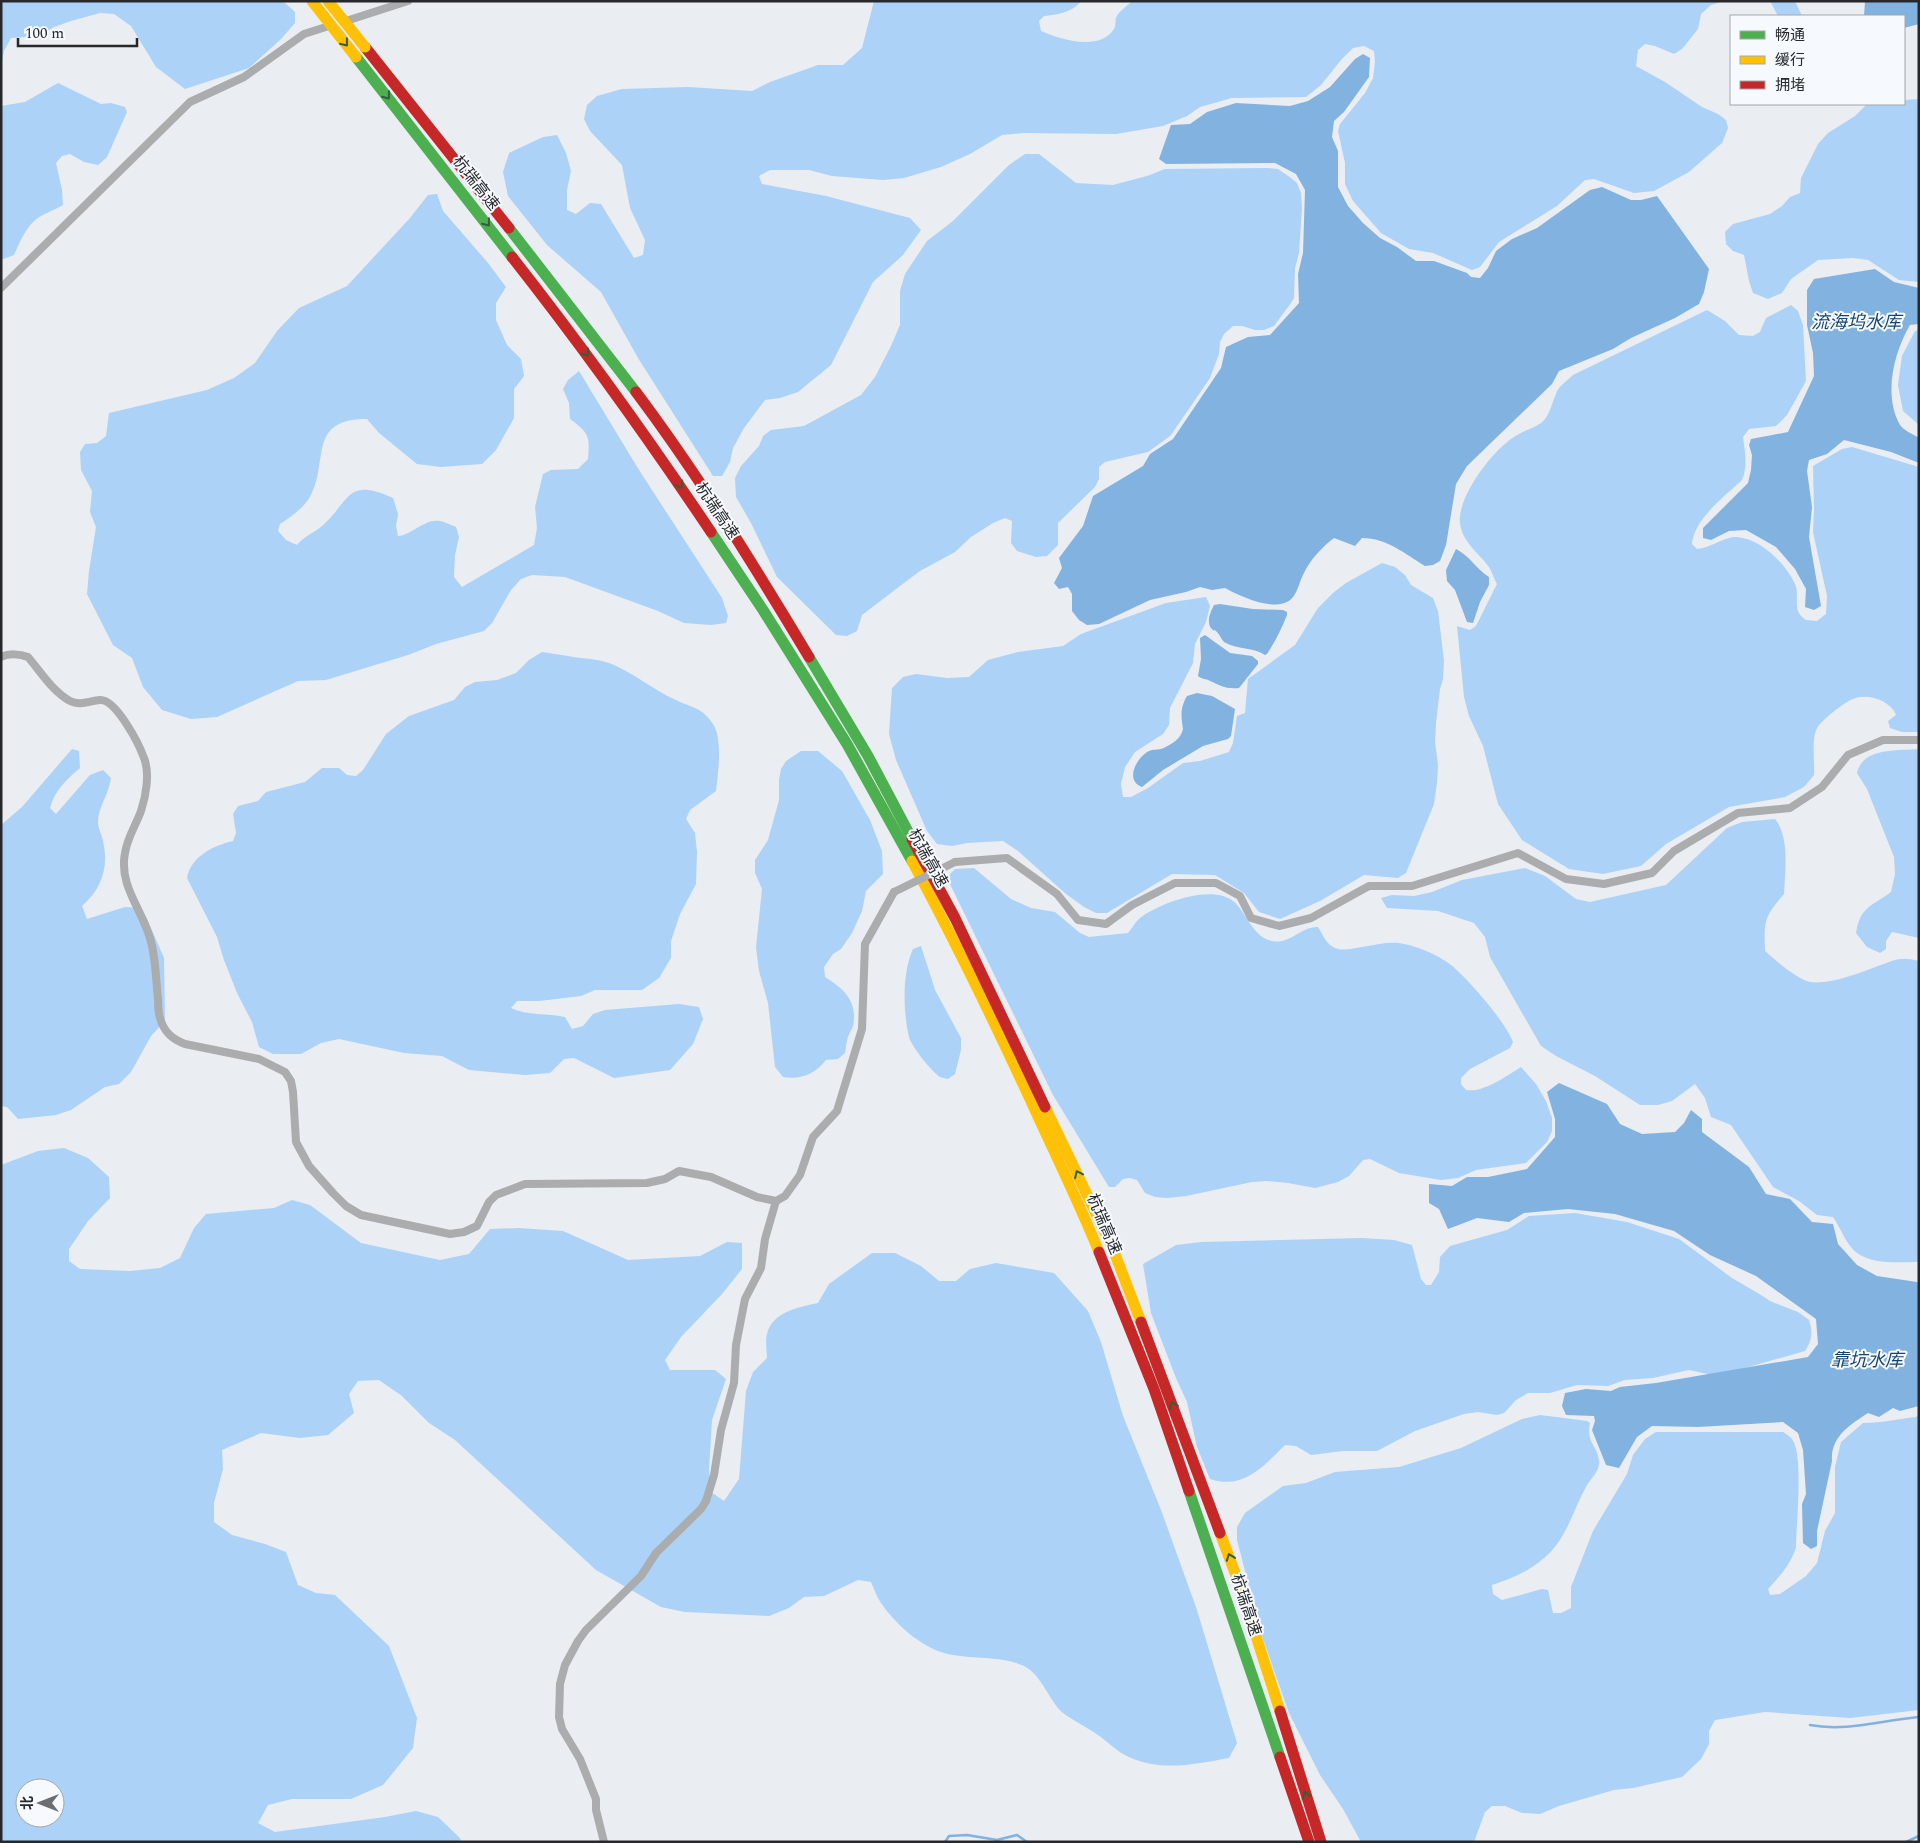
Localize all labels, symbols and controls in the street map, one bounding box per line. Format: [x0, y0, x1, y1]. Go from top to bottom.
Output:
scale bar [18, 15, 136, 47]
legend [1730, 15, 1905, 105]
text: 100 m [25, 22, 64, 45]
text: 畅通 [1775, 24, 1805, 47]
one-way arrow [339, 37, 347, 46]
text: 缓行 [1775, 49, 1805, 72]
text: 拥堵 [1775, 74, 1805, 97]
one-way arrow [381, 90, 390, 99]
street label: 杭瑞高速 [447, 150, 505, 216]
one-way arrow [482, 217, 490, 226]
water label: 流海坞水库 [1811, 309, 1904, 336]
one-way arrow [580, 347, 589, 357]
street label: 杭瑞高速 [689, 478, 745, 544]
one-way arrow [674, 479, 683, 489]
street label: 杭瑞高速 [902, 824, 954, 892]
one-way arrow [1073, 1170, 1084, 1179]
street label: 杭瑞高速 [1080, 1190, 1128, 1258]
water label: 靠坑水库 [1831, 1347, 1906, 1374]
one-way arrow [1169, 1401, 1180, 1410]
one-way arrow [1226, 1554, 1236, 1562]
street label: 杭瑞高速 [1225, 1571, 1267, 1639]
north arrow [15, 1778, 65, 1828]
one-way arrow [1302, 1792, 1312, 1800]
text: 北 [17, 1796, 38, 1810]

